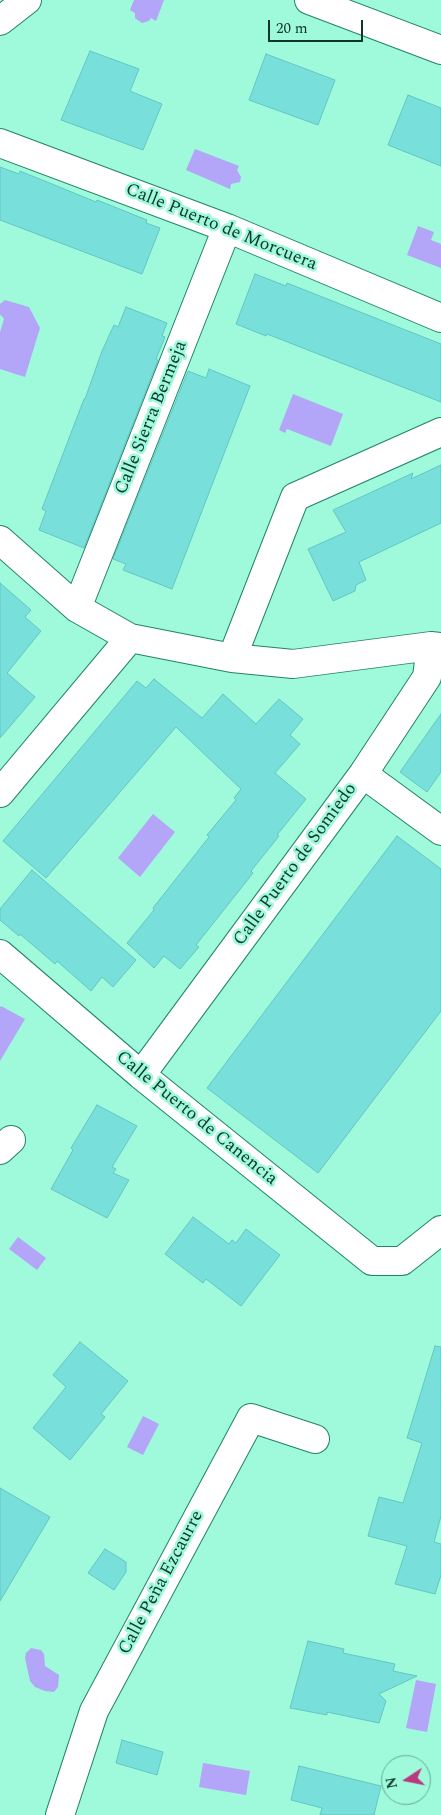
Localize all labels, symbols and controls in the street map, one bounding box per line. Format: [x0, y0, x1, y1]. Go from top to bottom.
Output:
scale bar [271, 10, 366, 42]
text: 20 m [276, 17, 308, 40]
street label: Calle Puerto de Morcuera [122, 180, 320, 276]
street label: Calle Sierra Bermeja [111, 338, 193, 498]
street label: Calle Puerto de Somiedo [230, 779, 362, 951]
street label: Calle Puerto de Canencia [111, 1047, 281, 1191]
street label: Calle Peña Ezcaurre [115, 1507, 209, 1659]
north arrow [381, 1755, 431, 1805]
text: N [380, 1775, 403, 1790]

